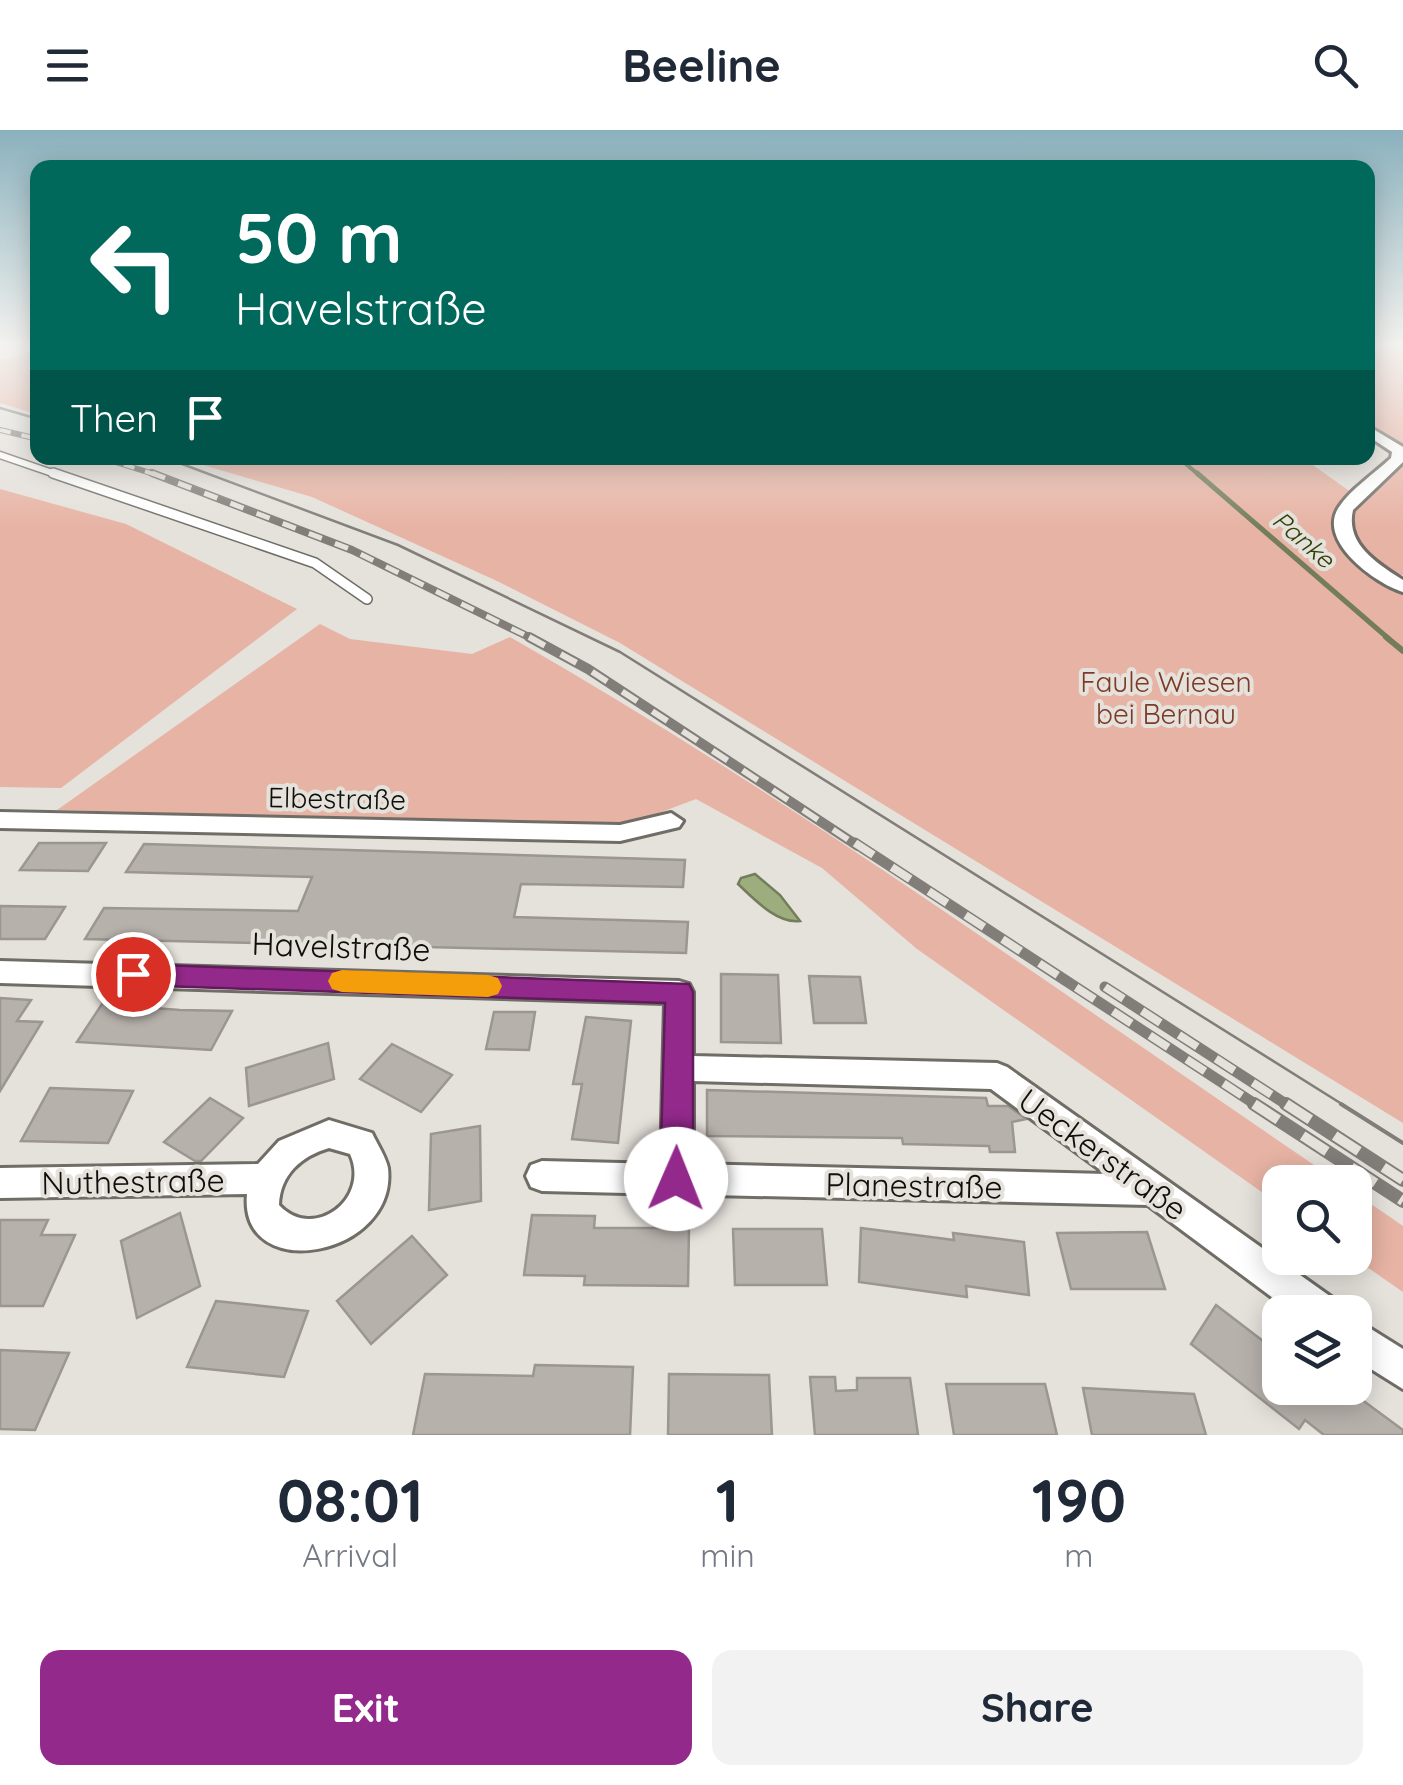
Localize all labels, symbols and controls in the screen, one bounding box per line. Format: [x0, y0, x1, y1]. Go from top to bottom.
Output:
text: Beeline [622, 37, 781, 93]
icon: menu [40, 38, 95, 93]
icon: search [1308, 38, 1363, 93]
text: 50 m [235, 193, 402, 281]
icon: left [70, 200, 200, 330]
text: Havelstraße [235, 280, 487, 336]
icon: arrive [178, 390, 233, 445]
text: Then [70, 394, 158, 442]
water label: Panke [1267, 504, 1342, 575]
park label: Faule Wiesen bei Bernau [1080, 664, 1252, 731]
street label: Elbestraße [268, 779, 406, 817]
street label: Havelstraße [251, 923, 431, 969]
pin [91, 932, 176, 1017]
icon: arrive [106, 947, 161, 1002]
street label: Ueckerstraße [1011, 1079, 1195, 1229]
position arrow [624, 1127, 728, 1231]
street label: Nuthestraße [41, 1159, 225, 1203]
street label: Planestraße [825, 1163, 1003, 1207]
map controls [1262, 1165, 1372, 1405]
button: search [1262, 1165, 1372, 1275]
button: layers [1262, 1295, 1372, 1405]
text: 08:01 [277, 1462, 423, 1537]
text: 1 [716, 1462, 739, 1537]
text: 190 [1032, 1462, 1126, 1537]
text: Arrival [302, 1535, 398, 1575]
text: min [700, 1535, 755, 1575]
text: m [1064, 1535, 1093, 1575]
button: Exit [40, 1650, 692, 1765]
button: Share [712, 1650, 1363, 1765]

